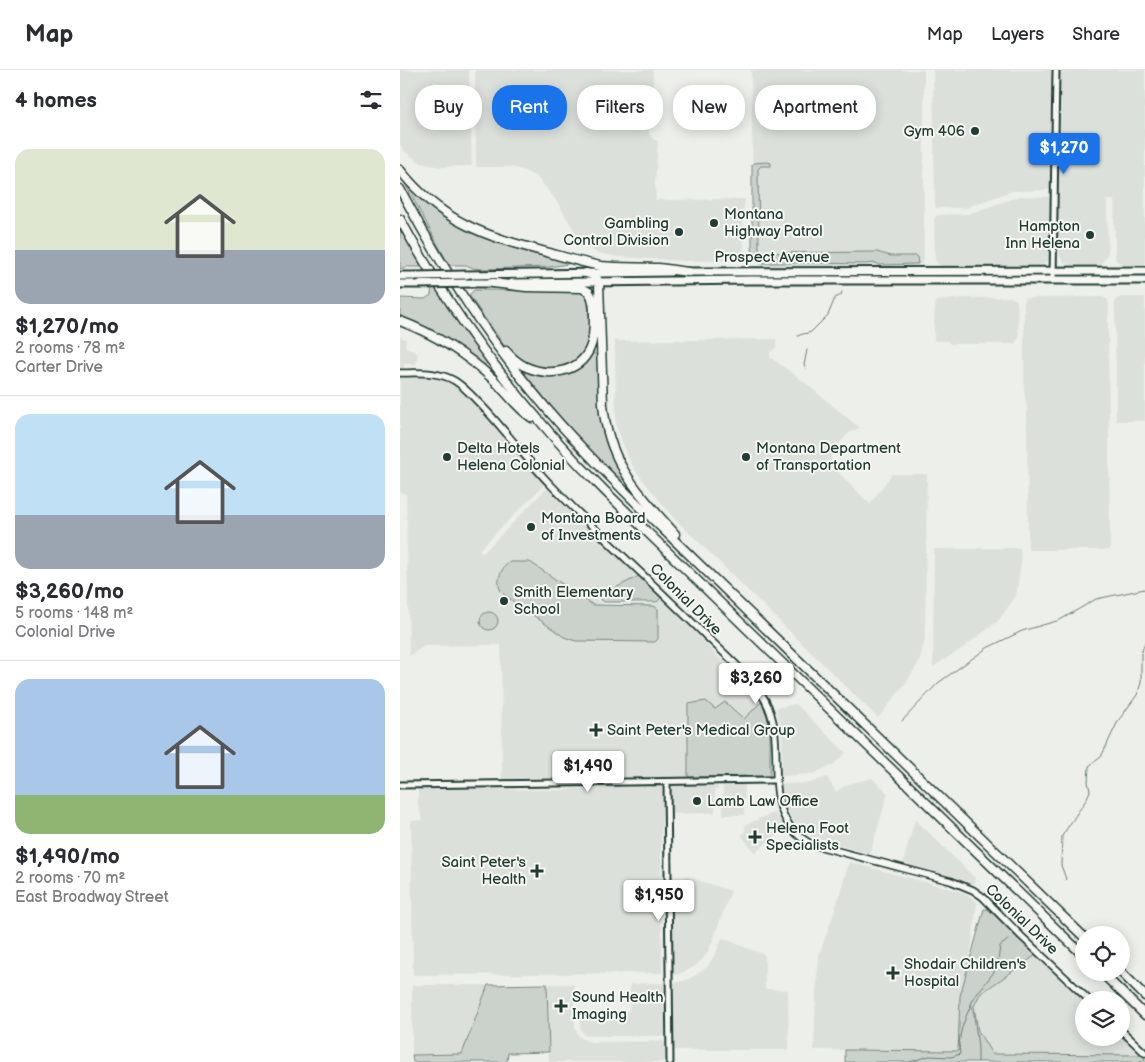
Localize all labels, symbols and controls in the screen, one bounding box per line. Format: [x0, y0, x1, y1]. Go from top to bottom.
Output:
text: Map [25, 20, 73, 49]
text: Map [927, 24, 963, 45]
text: Layers [991, 24, 1044, 45]
text: Share [1072, 24, 1120, 45]
chip: Buy [415, 85, 482, 130]
chip: Rent [492, 85, 567, 130]
chip: Filters [577, 85, 663, 130]
chip: New [673, 85, 745, 130]
chip: Apartment [755, 85, 876, 130]
icon: filters [357, 86, 385, 114]
text: 4 homes [15, 88, 97, 113]
place label: Gym 406 [903, 122, 965, 141]
marker: Gym 406 [969, 125, 981, 137]
pin: $1,270 [1023, 132, 1105, 175]
text: $1,270 [1040, 139, 1088, 158]
icon: home [155, 181, 245, 271]
place label: Montana Highway Patrol [724, 205, 823, 241]
place label: Gambling Control Division [563, 214, 669, 250]
marker: Montana Highway Patrol [708, 217, 720, 229]
place label: Hampton Inn Helena [1005, 217, 1080, 253]
marker: Gambling Control Division [673, 226, 685, 238]
marker: Hampton Inn Helena [1084, 229, 1096, 241]
street label: Prospect Avenue [714, 248, 830, 267]
text: $1,270/mo [15, 314, 119, 339]
text: 2 rooms · 78 m² [15, 339, 125, 358]
text: Carter Drive [15, 358, 103, 377]
place label: Delta Hotels Helena Colonial [457, 439, 565, 475]
place label: Montana Department of Transportation [756, 439, 901, 475]
icon: home [155, 447, 245, 537]
marker: Delta Hotels Helena Colonial [441, 451, 453, 463]
marker: Montana Department of Transportation [740, 451, 752, 463]
place label: Montana Board of Investments [541, 509, 646, 545]
marker: Montana Board of Investments [525, 521, 537, 533]
street label: Colonial Drive [646, 559, 726, 639]
text: $3,260/mo [15, 579, 124, 604]
place label: Smith Elementary School [514, 583, 634, 619]
marker: Smith Elementary School [498, 595, 510, 607]
text: 5 rooms · 148 m² [15, 604, 133, 623]
text: Colonial Drive [15, 623, 115, 642]
pin: $3,260 [715, 662, 797, 705]
text: $3,260 [730, 669, 782, 688]
icon: home [155, 712, 245, 802]
place label: Saint Peter's Medical Group [607, 721, 796, 740]
marker: Saint Peter's Medical Group [589, 723, 603, 737]
pin: $1,490 [547, 750, 629, 793]
text: $1,490 [563, 757, 613, 776]
place label: Lamb Law Office [707, 792, 819, 811]
marker: Lamb Law Office [691, 795, 703, 807]
place label: Helena Foot Specialists [766, 819, 849, 855]
marker: Helena Foot Specialists [748, 830, 762, 844]
text: $1,490/mo [15, 844, 120, 869]
place label: Saint Peter's Health [441, 853, 527, 889]
marker: Saint Peter's Health [530, 864, 544, 878]
text: 2 rooms · 70 m² [15, 869, 125, 888]
pin: $1,950 [618, 880, 700, 922]
street label: Colonial Drive [981, 880, 1062, 959]
text: $1,950 [634, 886, 684, 905]
text: East Broadway Street [15, 888, 169, 907]
map controls [1075, 926, 1130, 1046]
button: locate [1075, 926, 1130, 981]
place label: Shodair Children's Hospital [904, 955, 1027, 991]
marker: Shodair Children's Hospital [886, 966, 900, 980]
place label: Sound Health Imaging [572, 988, 664, 1024]
button: layers [1075, 991, 1130, 1046]
marker: Sound Health Imaging [554, 999, 568, 1013]

